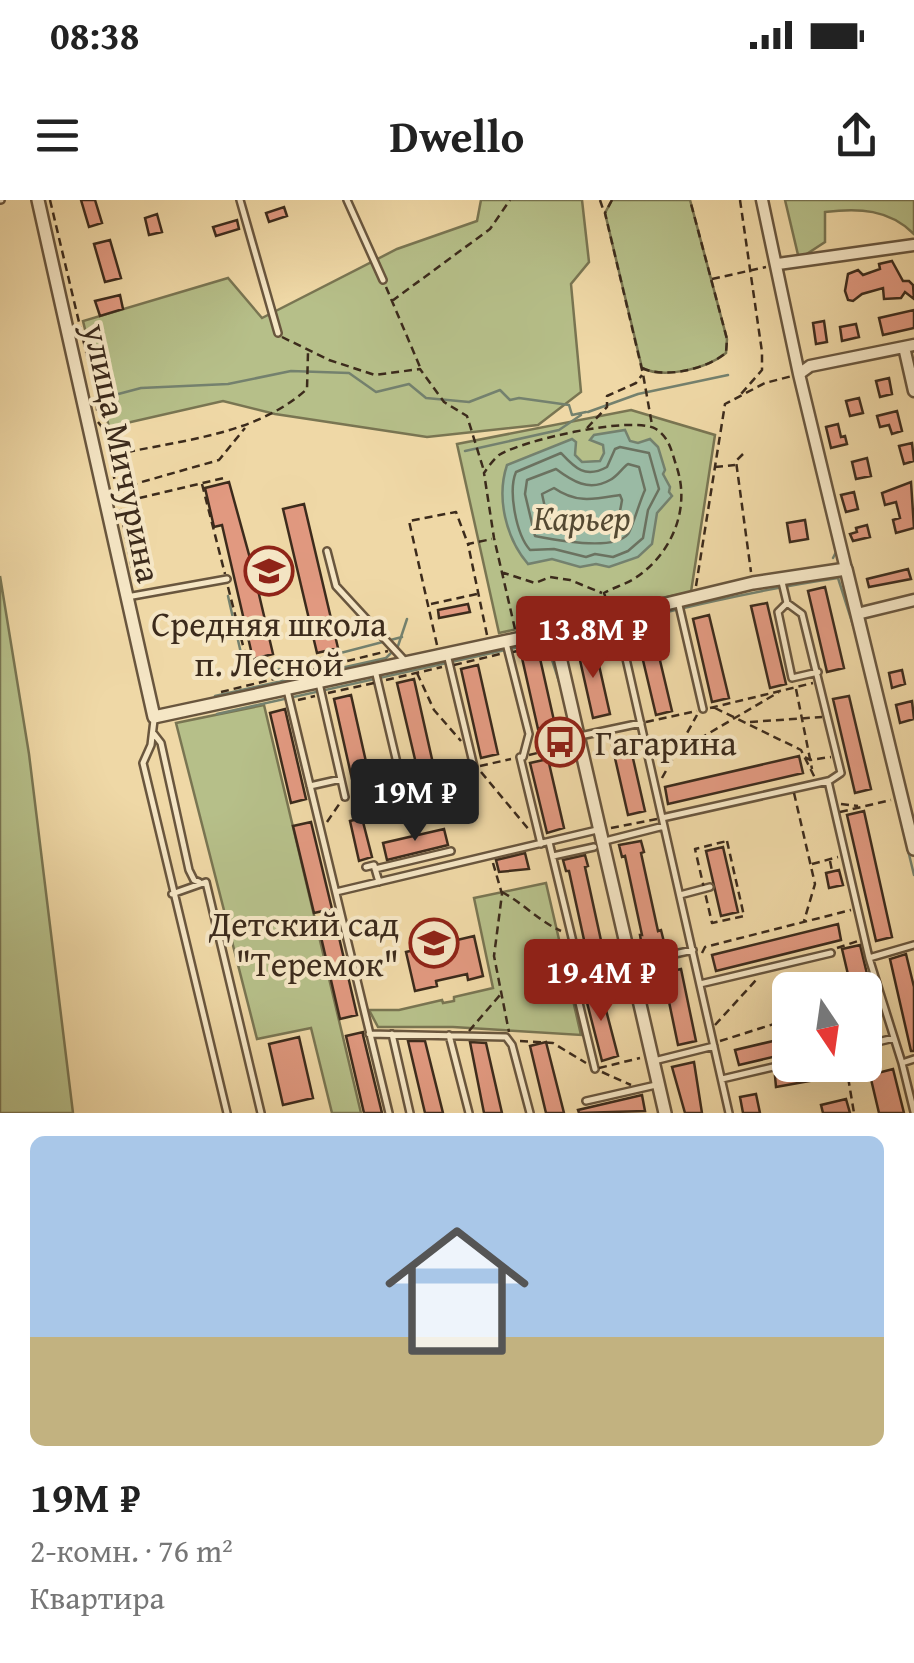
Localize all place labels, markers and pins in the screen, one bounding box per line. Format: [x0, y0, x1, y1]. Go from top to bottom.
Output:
school or university icon: Средняя школа п. Лесной [243, 545, 295, 597]
pin: 13.8M ₽ [501, 596, 685, 681]
place label: Средняя школа п. Лесной [151, 598, 387, 689]
bus stop icon: Гагарина [534, 716, 586, 768]
place label: Гагарина [595, 717, 737, 768]
pin: 19M ₽ [345, 759, 485, 844]
place label: Детский сад "Теремок" [208, 898, 399, 989]
school or university icon: Детский сад "Теремок" [408, 917, 460, 969]
pin: 19.4M ₽ [509, 939, 693, 1024]

